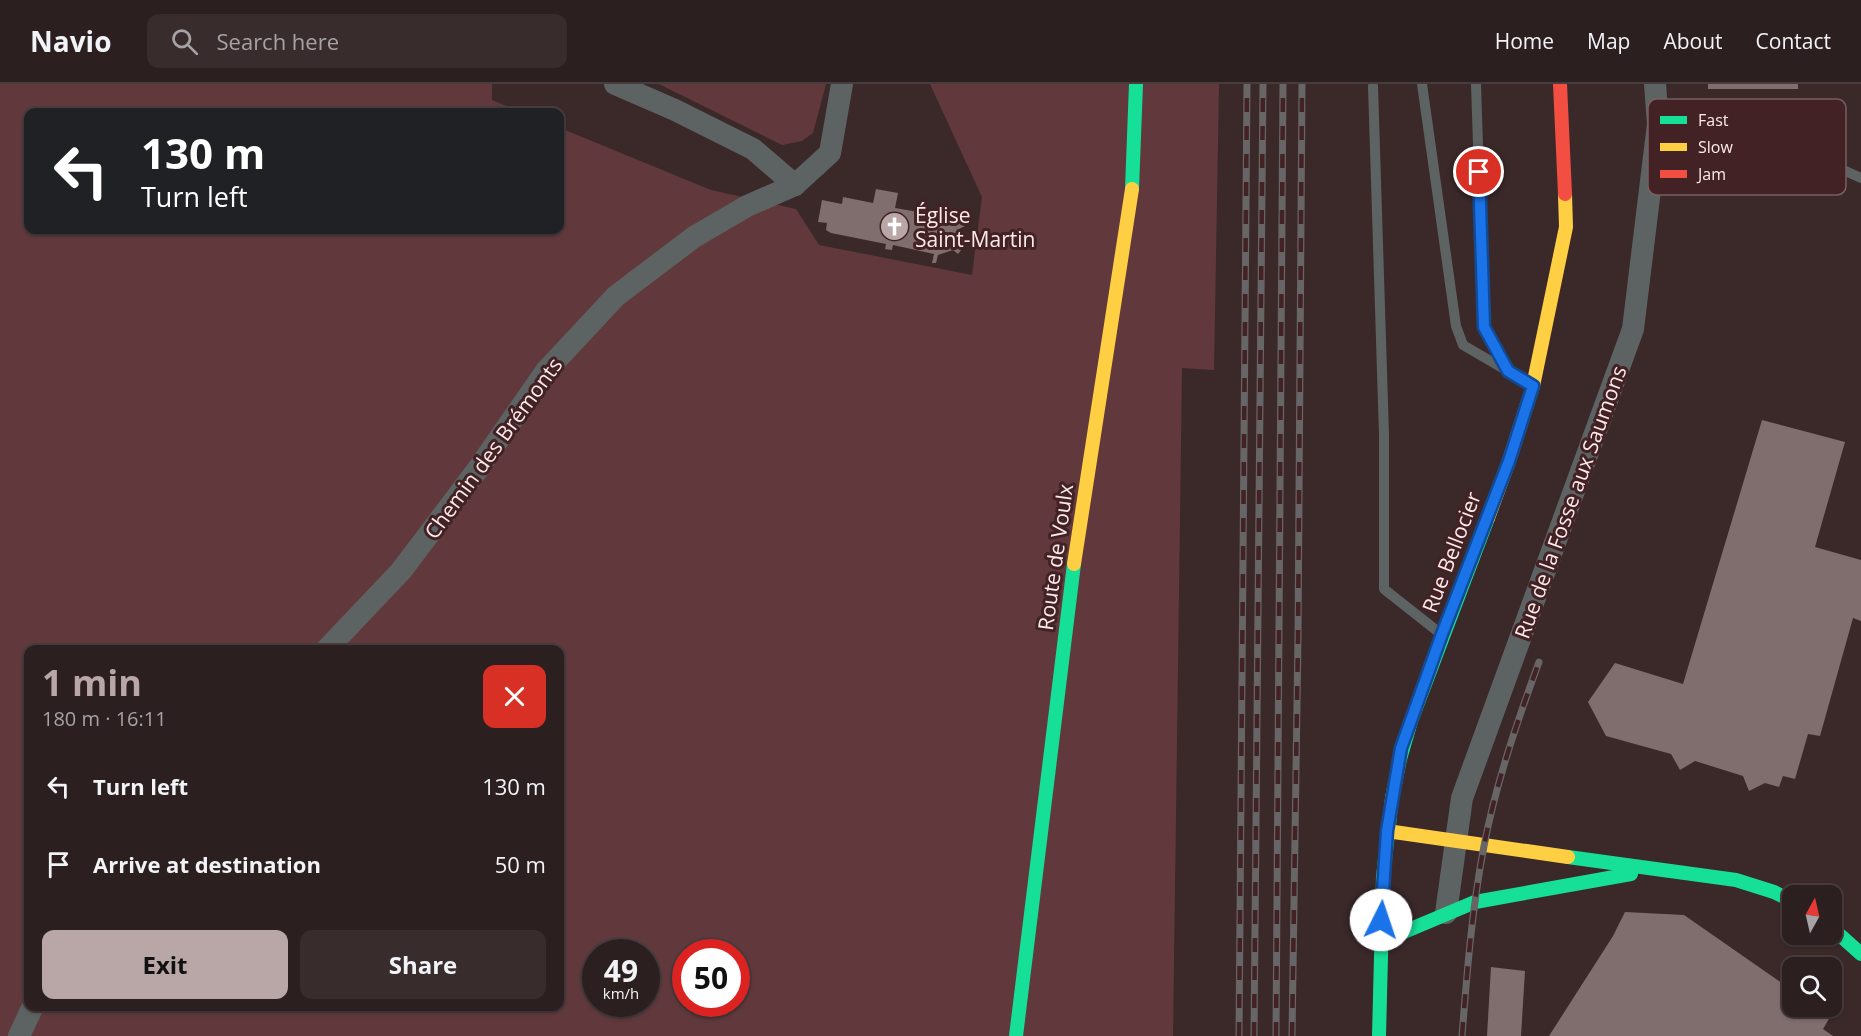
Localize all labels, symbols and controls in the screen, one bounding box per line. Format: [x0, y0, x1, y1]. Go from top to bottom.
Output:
search box [147, 14, 567, 68]
text: Navio [30, 22, 111, 60]
icon: search [168, 25, 201, 58]
text: Search here [216, 26, 339, 56]
text: Home [1495, 27, 1554, 55]
text: Map [1587, 27, 1630, 55]
text: About [1663, 27, 1723, 55]
text: Contact [1756, 27, 1831, 55]
legend [1648, 99, 1846, 195]
text: Fast [1698, 109, 1729, 131]
text: 130 m [141, 124, 265, 181]
icon: left [42, 132, 120, 210]
text: Slow [1698, 136, 1733, 158]
pin [1453, 146, 1504, 197]
icon: arrive [1462, 155, 1495, 188]
text: Jam [1696, 163, 1726, 185]
text: Turn left [141, 178, 248, 215]
place label: Église Saint-Martin [915, 201, 1035, 253]
church icon: Église Saint-Martin [878, 211, 910, 243]
street label: Chemin des Brémonts [418, 352, 568, 544]
street label: Rue de la Fosse aux Saumons [1508, 362, 1632, 642]
street label: Route de Voulx [1031, 482, 1079, 632]
street label: Rue Bellocier [1415, 487, 1487, 616]
text: 1 min [42, 658, 142, 707]
button: close [483, 665, 546, 728]
text: 180 m · 16:11 [42, 705, 167, 732]
icon: left [42, 770, 75, 803]
text: Turn left [93, 771, 188, 801]
text: 130 m [482, 771, 546, 801]
icon: arrive [42, 848, 75, 881]
text: Arrive at destination [93, 849, 321, 879]
text: 50 m [495, 849, 546, 879]
north arrow [1782, 885, 1842, 945]
map controls [1782, 885, 1842, 1017]
position arrow [1349, 888, 1413, 952]
button: Exit [42, 930, 288, 999]
button: Share [300, 930, 546, 999]
speed limit sign: 50 [672, 939, 750, 1017]
text: 49 [604, 950, 638, 991]
button: search [1782, 957, 1842, 1017]
text: km/h [603, 983, 639, 1003]

